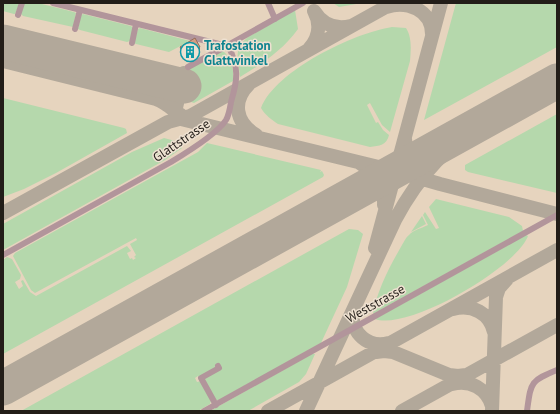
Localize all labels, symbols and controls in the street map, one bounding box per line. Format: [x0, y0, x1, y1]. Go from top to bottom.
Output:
place label: Trafostation Glattwinkel [204, 37, 271, 69]
building icon: Trafostation Glattwinkel [179, 41, 201, 63]
street label: Glattstrasse [149, 115, 213, 166]
street label: Weststrasse [343, 280, 408, 327]

